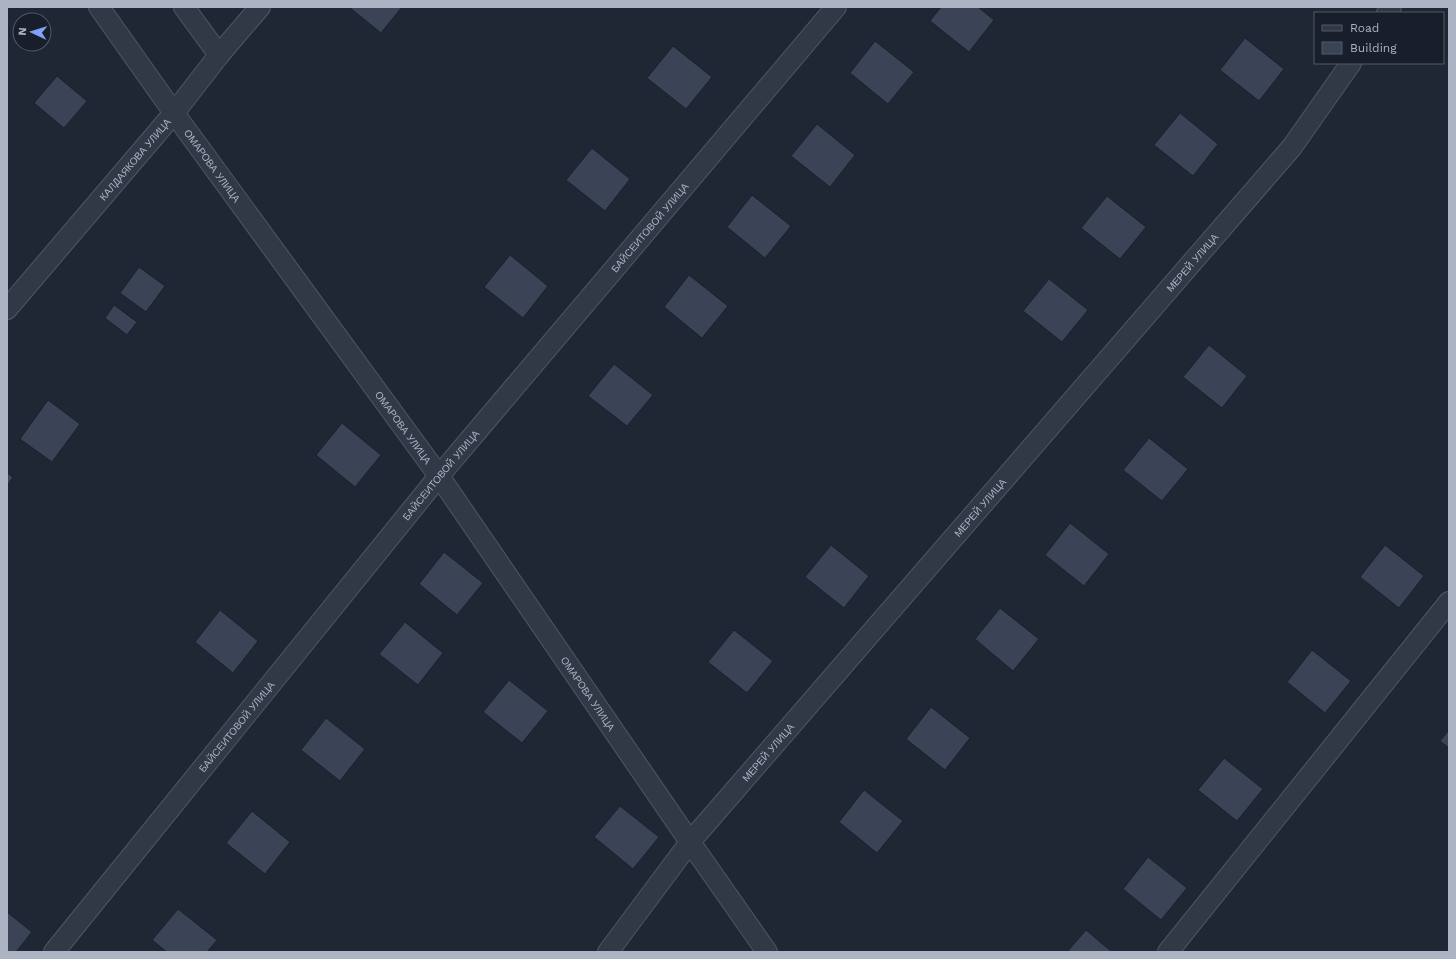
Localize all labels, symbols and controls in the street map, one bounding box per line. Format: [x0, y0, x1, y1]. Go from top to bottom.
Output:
north arrow [12, 12, 52, 52]
legend [1314, 12, 1444, 64]
text: Road [1350, 21, 1379, 35]
text: N [16, 27, 29, 36]
text: Building [1350, 41, 1397, 55]
street label: КАЛДАЯКОВА УЛИЦА [97, 116, 173, 202]
street label: ОМАРОВА УЛИЦА [182, 127, 243, 204]
street label: БАЙСЕИТОВОЙ УЛИЦА [609, 180, 691, 274]
street label: МЕРЕЙ УЛИЦА [1164, 231, 1220, 294]
street label: ОМАРОВА УЛИЦА [373, 389, 434, 466]
street label: БАЙСЕИТОВОЙ УЛИЦА [400, 428, 481, 522]
street label: МЕРЕЙ УЛИЦА [952, 476, 1008, 538]
street label: ОМАРОВА УЛИЦА [559, 654, 618, 733]
street label: БАЙСЕИТОВОЙ УЛИЦА [196, 679, 276, 774]
street label: МЕРЕЙ УЛИЦА [740, 721, 796, 783]

